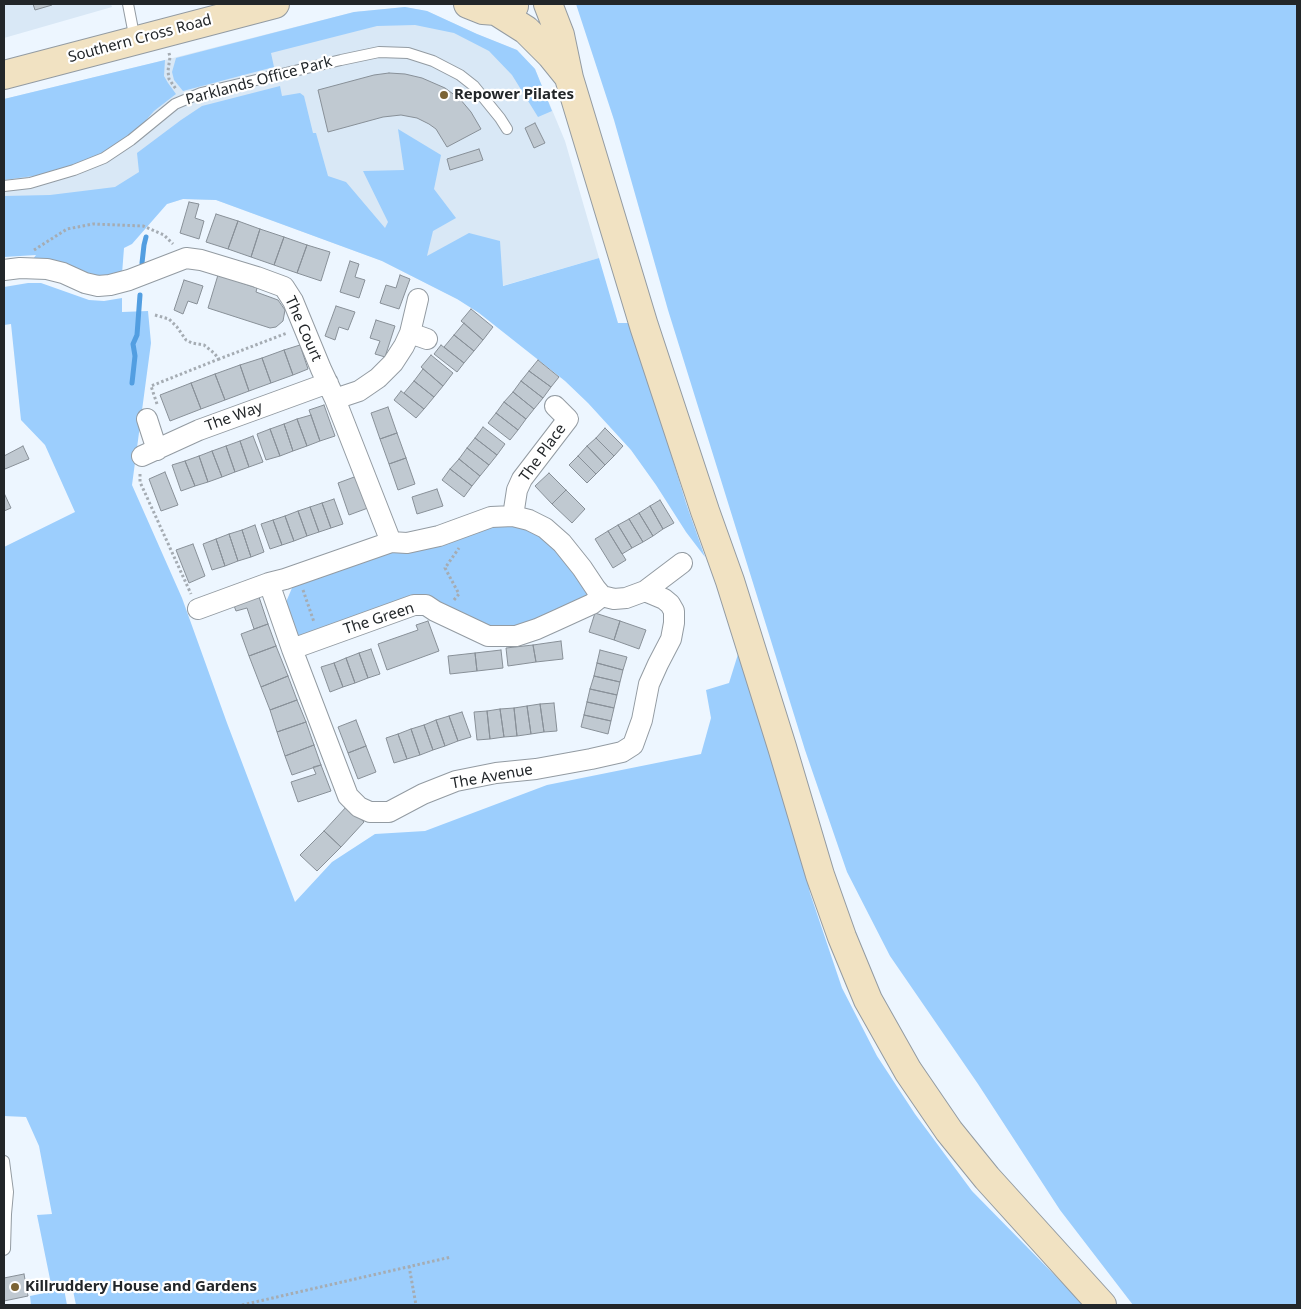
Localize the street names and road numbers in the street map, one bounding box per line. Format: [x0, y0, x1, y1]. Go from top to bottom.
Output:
street label: Southern Cross Road [66, 11, 214, 67]
street label: Parklands Office Park [184, 53, 334, 109]
street label: The Court [281, 294, 325, 364]
street label: The Way [203, 398, 265, 436]
street label: The Place [516, 421, 570, 485]
street label: The Green [342, 599, 416, 639]
street label: The Avenue [450, 761, 534, 793]

